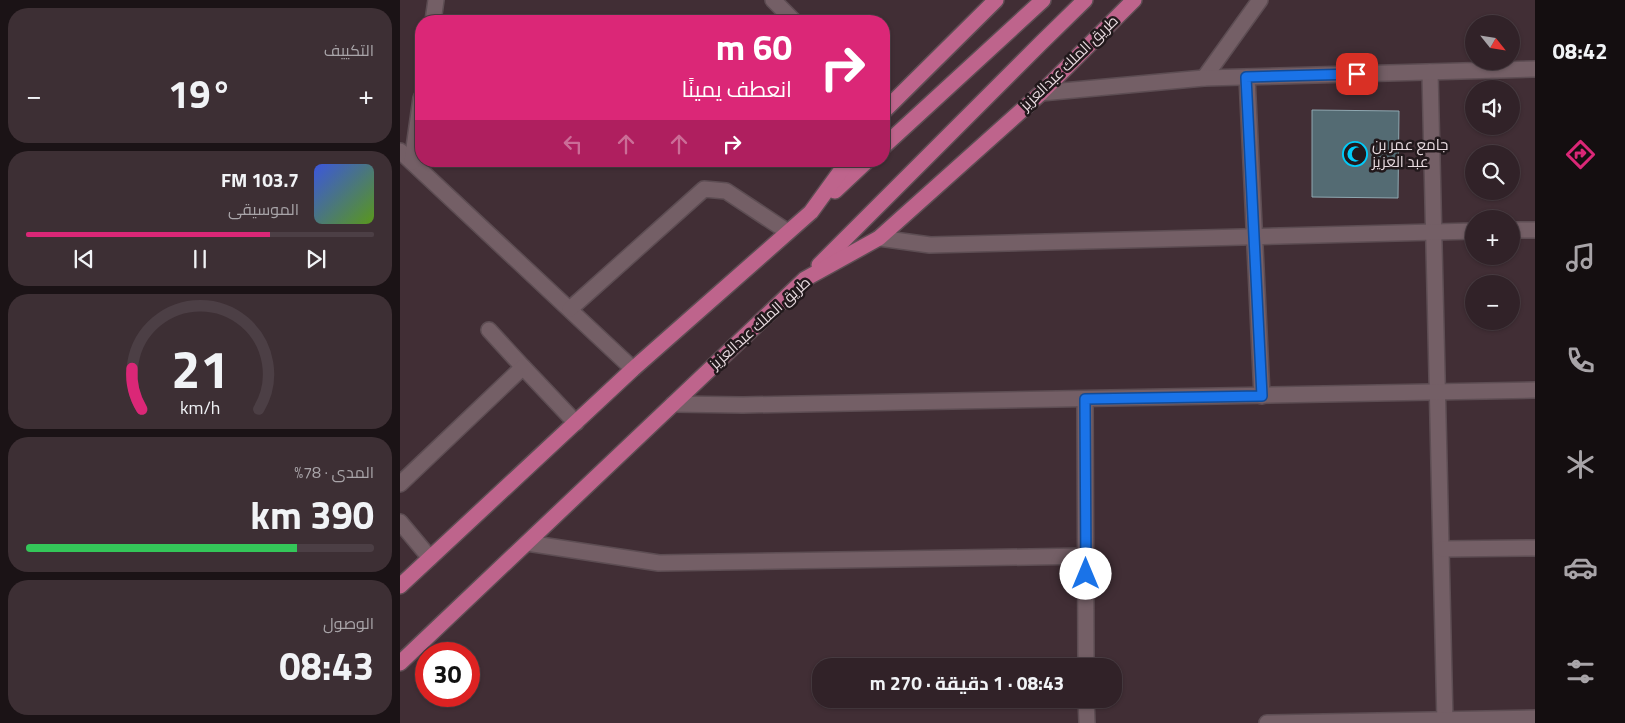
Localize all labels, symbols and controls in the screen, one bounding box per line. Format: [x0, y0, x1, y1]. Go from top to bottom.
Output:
street label: طريق الملك عبدالعزيز [1013, 9, 1123, 116]
north arrow [1465, 15, 1520, 70]
map controls [1465, 15, 1520, 330]
text: 60 m [716, 20, 792, 74]
text: 08:42 [1553, 34, 1607, 68]
icon: right [810, 35, 875, 100]
text: التكييف [324, 38, 374, 62]
pin [1336, 53, 1378, 95]
icon: arrive [1343, 60, 1371, 88]
text: 19° [168, 65, 232, 123]
text: انعطف يمينًا [682, 72, 792, 106]
text: − [26, 73, 42, 116]
text: + [358, 73, 374, 116]
button: sound [1465, 80, 1520, 135]
icon: left [559, 130, 587, 158]
icon: ahead [612, 130, 640, 158]
icon: ahead [665, 130, 693, 158]
icon: right [718, 130, 746, 158]
place label: جامع عمر بن عبد العزيز [1371, 133, 1448, 173]
icon: directions [1563, 137, 1598, 172]
mosque icon: جامع عمر بن عبد العزيز [1342, 141, 1368, 167]
button: search [1465, 145, 1520, 200]
text: 103.7 FM [221, 165, 299, 194]
text: الموسيقى [228, 197, 299, 221]
button: + [1465, 210, 1520, 265]
icon: music [1563, 240, 1598, 275]
icon: previous [70, 245, 98, 273]
icon: pause [186, 245, 214, 273]
icon: next [302, 245, 330, 273]
street label: طريق الملك عبدالعزيز [703, 271, 815, 375]
button: − [1465, 275, 1520, 330]
text: 21 [171, 329, 229, 408]
icon: phone [1563, 343, 1598, 378]
text: km/h [180, 394, 220, 421]
icon: climate [1563, 447, 1598, 482]
text: المدى · 78% [294, 460, 374, 484]
text: 390 km [250, 486, 374, 544]
position arrow [1059, 547, 1111, 599]
icon: car [1563, 550, 1598, 585]
text: الوصول [323, 611, 374, 635]
text: 08:43 [279, 637, 374, 695]
speed limit sign: 30 [415, 642, 480, 707]
icon: filters [1563, 654, 1598, 689]
text: 08:43 · 1 دقيقة · 270 m [870, 668, 1064, 697]

